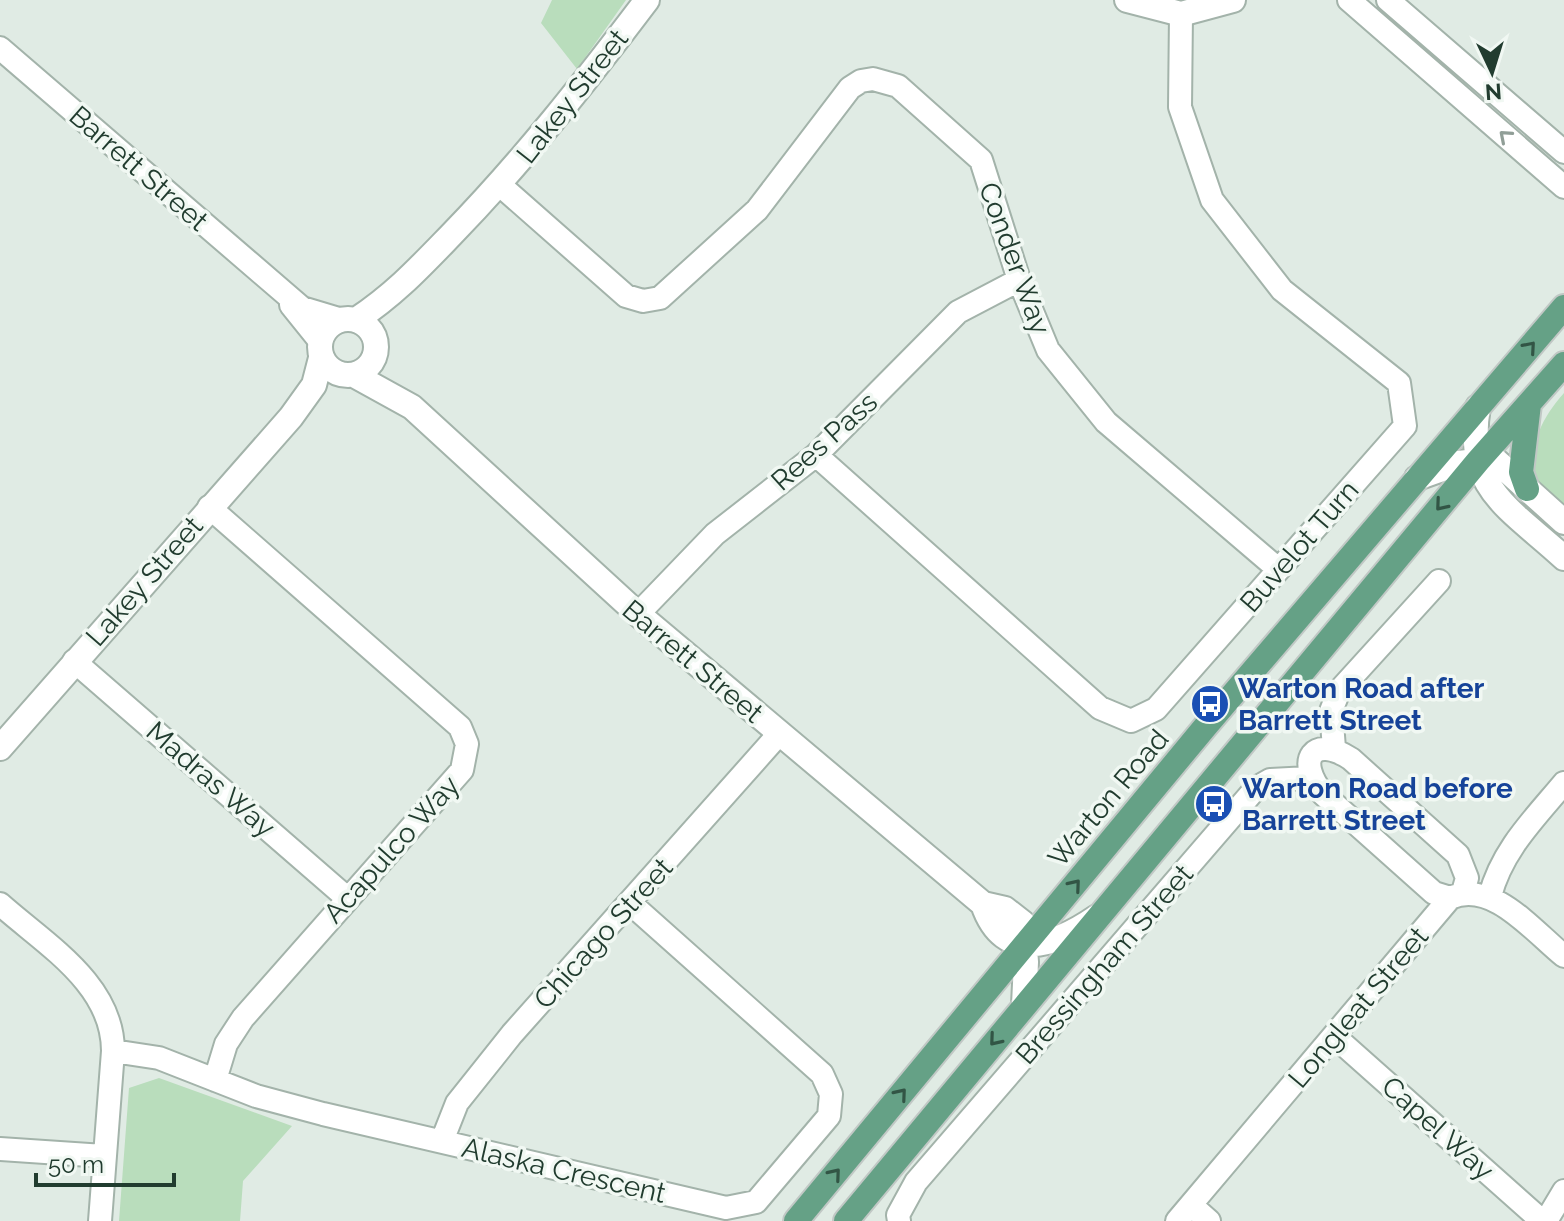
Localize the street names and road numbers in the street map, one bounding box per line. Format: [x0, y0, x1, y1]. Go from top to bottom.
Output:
street label: Lakey Street [510, 22, 635, 170]
street label: Barrett Street [63, 99, 215, 238]
street label: Conder Way [972, 178, 1057, 339]
street label: Rees Pass [765, 385, 884, 497]
street label: Buvelot Turn [1233, 474, 1365, 619]
street label: Lakey Street [79, 509, 210, 653]
street label: Barrett Street [616, 593, 770, 730]
street label: Madras Way [140, 715, 282, 844]
street label: Warton Road [1041, 723, 1175, 874]
street label: Acapulco Way [317, 769, 466, 930]
street label: Chicago Street [527, 851, 680, 1015]
street label: Bressingham Street [1009, 857, 1200, 1071]
street label: Longleat Street [1282, 920, 1436, 1094]
street label: Capel Way [1375, 1070, 1500, 1187]
street label: Alaska Crescent [459, 1131, 670, 1210]

